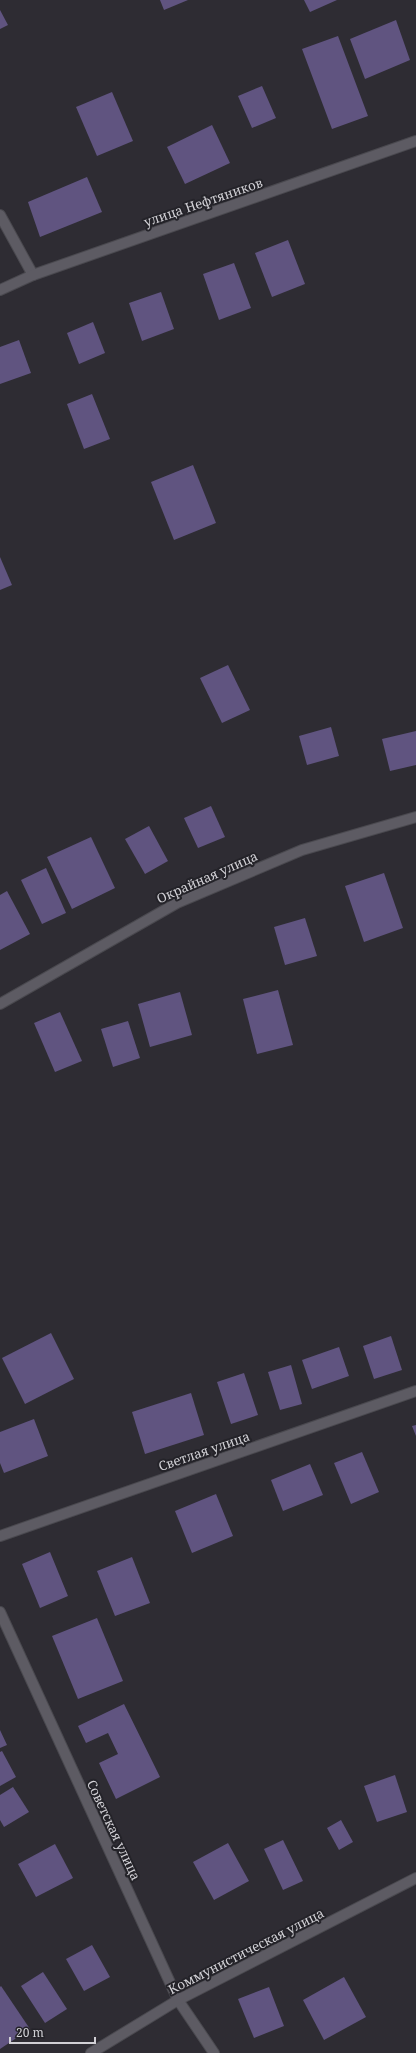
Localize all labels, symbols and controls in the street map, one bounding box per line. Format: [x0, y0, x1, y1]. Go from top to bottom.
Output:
street label: улица Нефтяников [141, 173, 265, 231]
street label: Окрайная улица [154, 847, 260, 907]
street label: Светлая улица [156, 1427, 252, 1475]
street label: Советская улица [83, 1777, 145, 1883]
street label: Коммунистическая улица [165, 1904, 327, 1998]
scale bar [10, 2019, 95, 2045]
text: 20 m [16, 2024, 44, 2041]

